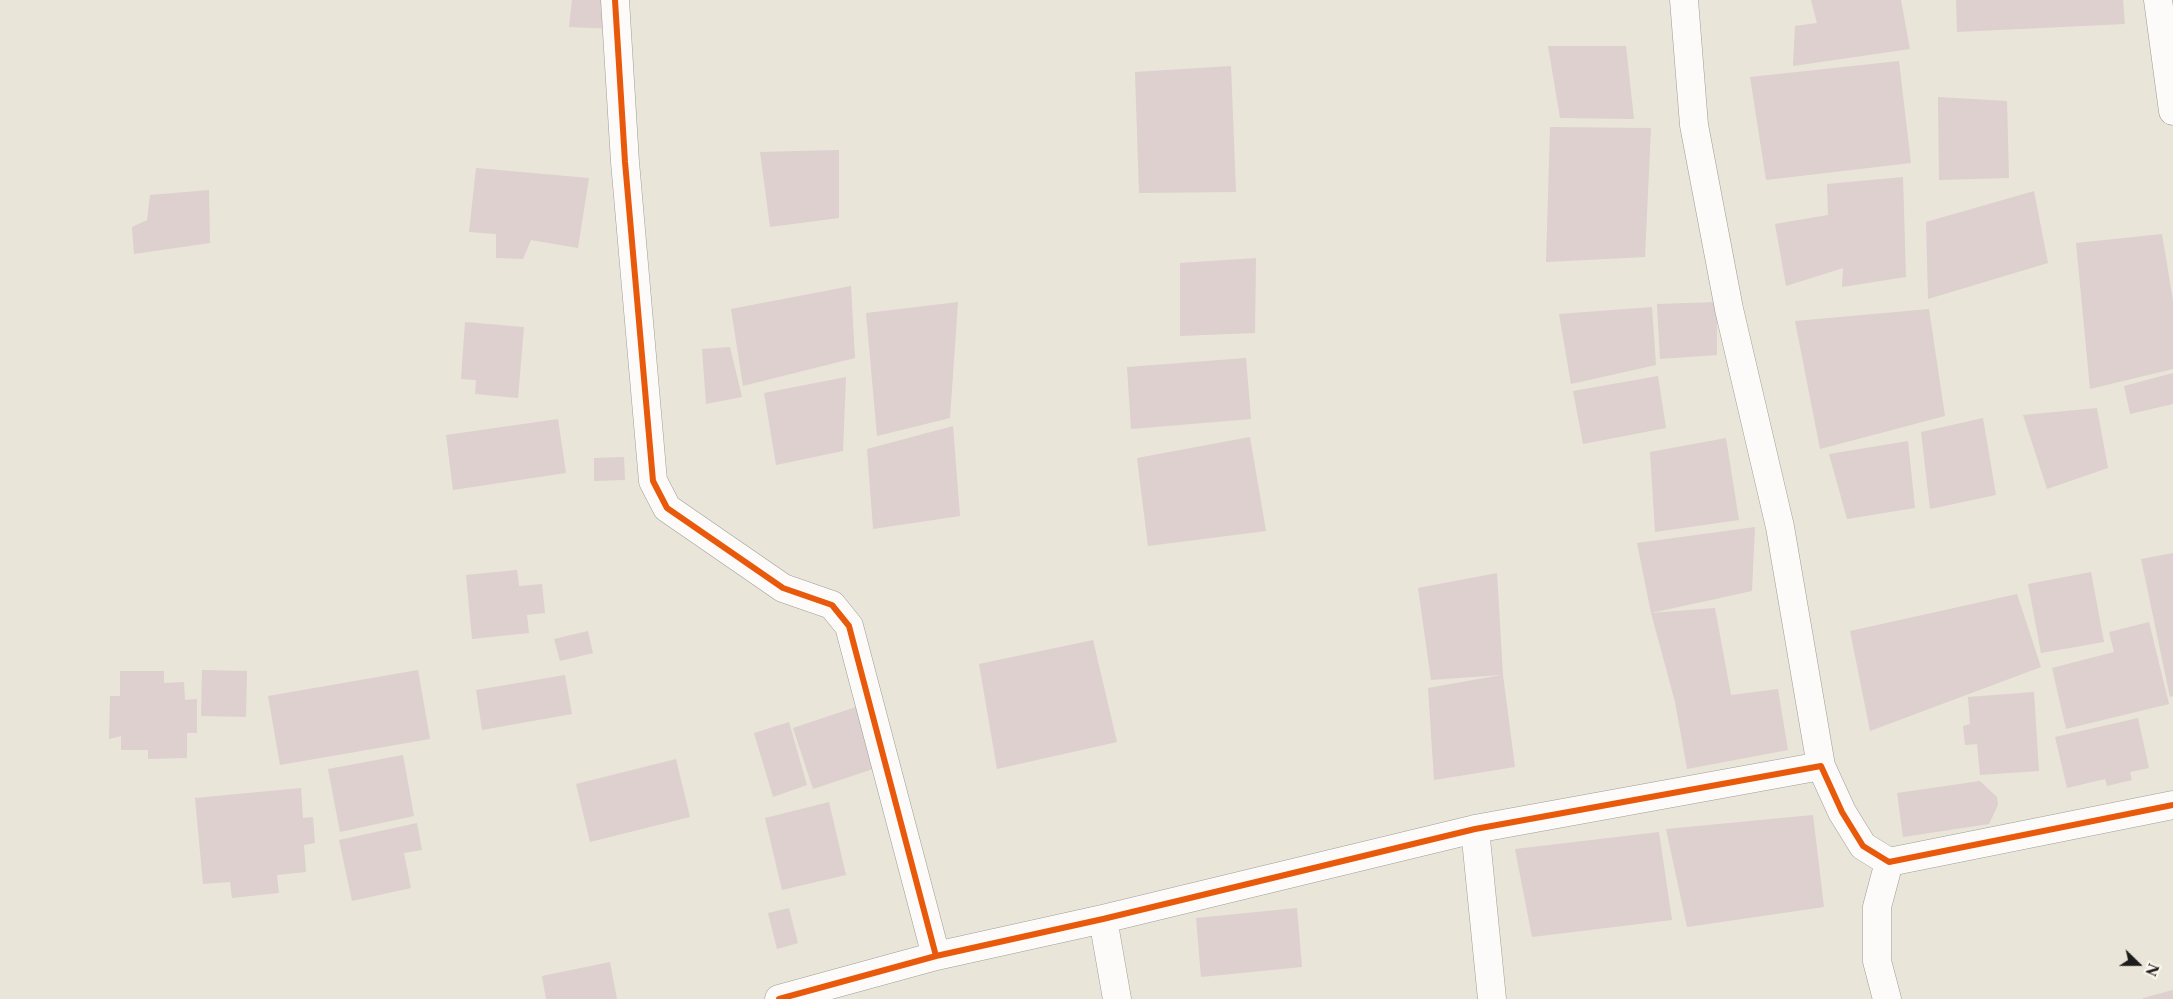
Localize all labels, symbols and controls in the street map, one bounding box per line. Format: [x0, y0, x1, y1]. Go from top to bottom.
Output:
north arrow [2113, 939, 2163, 989]
text: N [2141, 961, 2163, 979]

